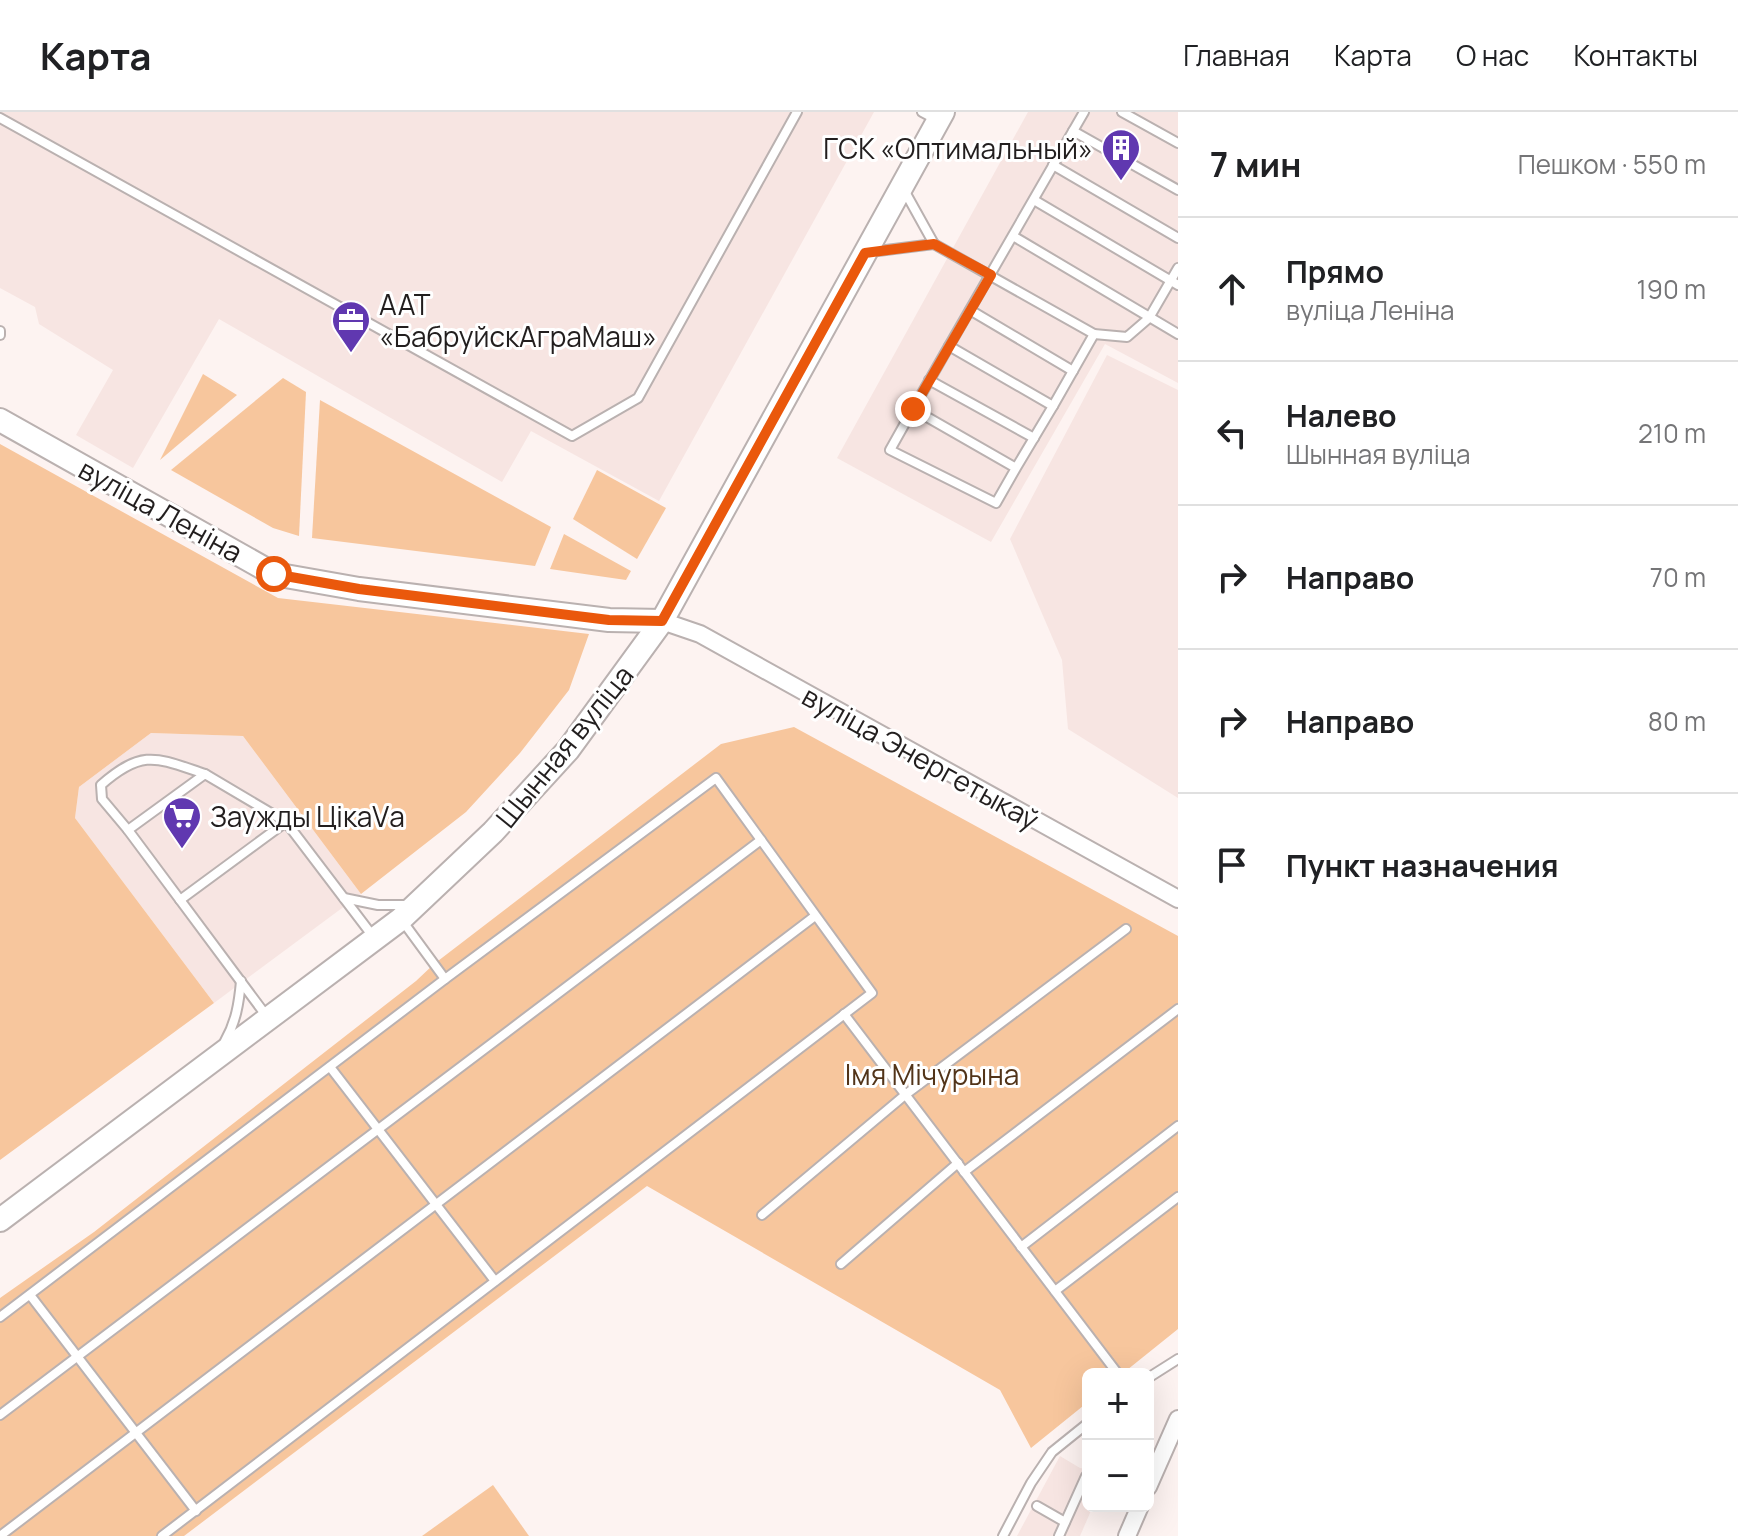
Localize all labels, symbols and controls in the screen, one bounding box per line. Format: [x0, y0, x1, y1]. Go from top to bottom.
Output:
text: Карта [40, 29, 152, 81]
text: Главная [1183, 36, 1290, 74]
text: Карта [1334, 36, 1412, 74]
text: О нас [1456, 36, 1529, 74]
text: Контакты [1573, 36, 1698, 74]
building icon: ГСК «Оптимальный» [1100, 127, 1142, 182]
place label: ГСК «Оптимальный» [823, 129, 1093, 167]
text: 7 мин [1210, 141, 1301, 187]
text: Пешком · 550 m [1518, 146, 1706, 182]
text: Прямо [1286, 251, 1384, 292]
icon: ahead [1210, 267, 1254, 311]
text: 190 m [1637, 271, 1706, 307]
place label: ААТ «БабруйскАграМаш» [379, 285, 657, 355]
text: вуліца Леніна [1286, 292, 1454, 328]
office icon: ААТ «БабруйскАграМаш» [330, 299, 372, 354]
route end [895, 391, 931, 427]
text: Налево [1286, 395, 1396, 436]
icon: left [1210, 411, 1254, 455]
text: 210 m [1638, 415, 1706, 451]
text: Шынная вуліца [1286, 436, 1470, 472]
street label: вуліца Леніна [72, 449, 250, 571]
icon: right [1210, 555, 1254, 599]
route start [256, 556, 292, 592]
text: Направо [1286, 557, 1414, 598]
text: 70 m [1650, 559, 1706, 595]
street label: Шынная вуліца [487, 657, 641, 835]
street label: вуліца Энергетыкаў [796, 676, 1046, 838]
icon: right [1210, 699, 1254, 743]
text: Направо [1286, 701, 1414, 742]
text: 80 m [1648, 703, 1706, 739]
supermarket icon: Заужды ЦікаVа [161, 795, 203, 850]
place label: Заужды ЦікаVа [210, 797, 405, 835]
icon: arrive [1210, 843, 1254, 887]
text: Пункт назначения [1286, 845, 1559, 886]
park label: Імя Мічурына [845, 1055, 1019, 1093]
map controls [1082, 1368, 1154, 1512]
button: + [1082, 1368, 1154, 1440]
button: − [1082, 1440, 1154, 1512]

